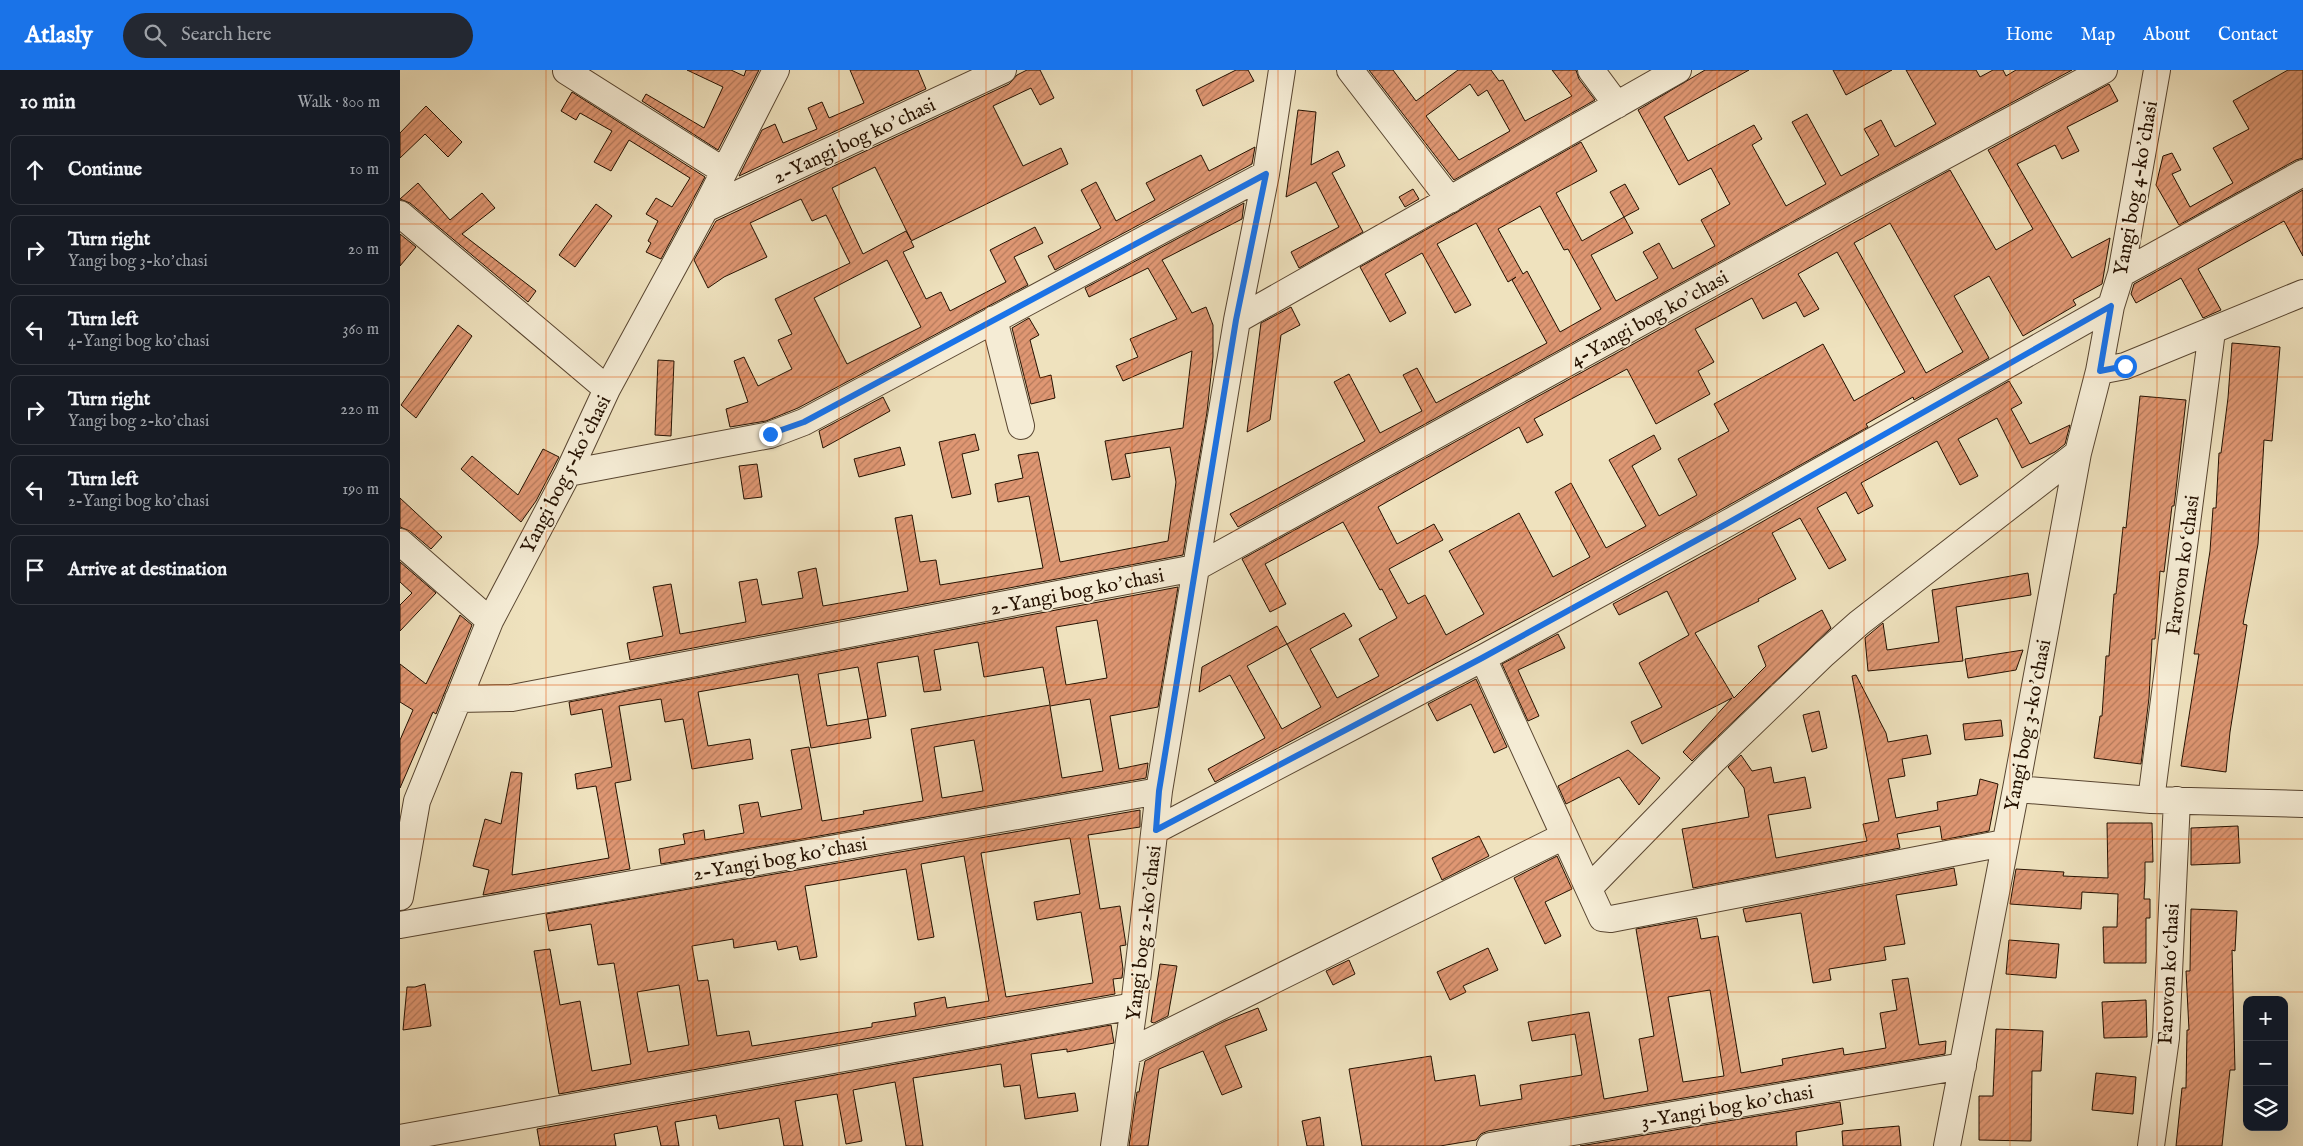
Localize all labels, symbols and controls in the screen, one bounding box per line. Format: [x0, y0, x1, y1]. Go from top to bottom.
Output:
search box [123, 13, 473, 58]
text: Atlasly [25, 20, 93, 51]
icon: search [141, 21, 169, 49]
text: Search here [181, 23, 271, 47]
text: Home [2006, 24, 2053, 47]
text: Map [2081, 24, 2115, 47]
text: About [2143, 24, 2190, 47]
text: Contact [2218, 24, 2278, 47]
text: 10 min [20, 89, 76, 116]
text: Walk · 800 m [298, 93, 380, 113]
street label: 2-Yangi bog koʼchasi [769, 93, 940, 190]
street label: Yangi bog 4-koʼchasi [2109, 99, 2164, 278]
icon: ahead [21, 156, 49, 184]
text: Continue [68, 158, 142, 182]
text: 10 m [349, 160, 379, 180]
text: Turn right [68, 228, 150, 252]
icon: right [21, 236, 49, 264]
text: 20 m [348, 240, 379, 260]
text: Yangi bog 3-koʼchasi [68, 252, 208, 272]
street label: 4-Yangi bog koʼchasi [1566, 265, 1733, 373]
text: Turn left [68, 308, 139, 332]
icon: left [21, 316, 49, 344]
text: 360 m [343, 320, 379, 340]
text: 4-Yangi bog koʼchasi [68, 332, 210, 352]
route start [2114, 355, 2137, 378]
text: Turn right [68, 388, 150, 412]
street label: Yangi bog 5-koʼchasi [516, 391, 617, 558]
icon: right [21, 396, 49, 424]
text: 220 m [340, 400, 379, 420]
text: Yangi bog 2-koʼchasi [68, 412, 209, 432]
route end [759, 423, 782, 446]
text: Turn left [68, 468, 139, 492]
icon: left [21, 476, 49, 504]
text: 190 m [342, 480, 379, 500]
text: 2-Yangi bog koʼchasi [68, 492, 209, 512]
street label: Farovon koʻchasi [2161, 493, 2206, 637]
icon: arrive [21, 556, 49, 584]
text: Arrive at destination [68, 558, 227, 582]
street label: 2-Yangi bog koʼchasi [988, 563, 1166, 622]
street label: Yangi bog 3-koʼchasi [2000, 637, 2057, 813]
street label: 2-Yangi bog koʼchasi [691, 832, 869, 887]
street label: Yangi bog 2-koʼchasi [1121, 844, 1168, 1022]
street label: Farovon koʻchasi [2153, 903, 2186, 1045]
map controls [2243, 996, 2288, 1131]
button: + [2243, 996, 2288, 1041]
button: − [2243, 1041, 2288, 1086]
street label: 3-Yangi bog koʼchasi [1639, 1080, 1815, 1135]
button: layers [2243, 1086, 2288, 1131]

